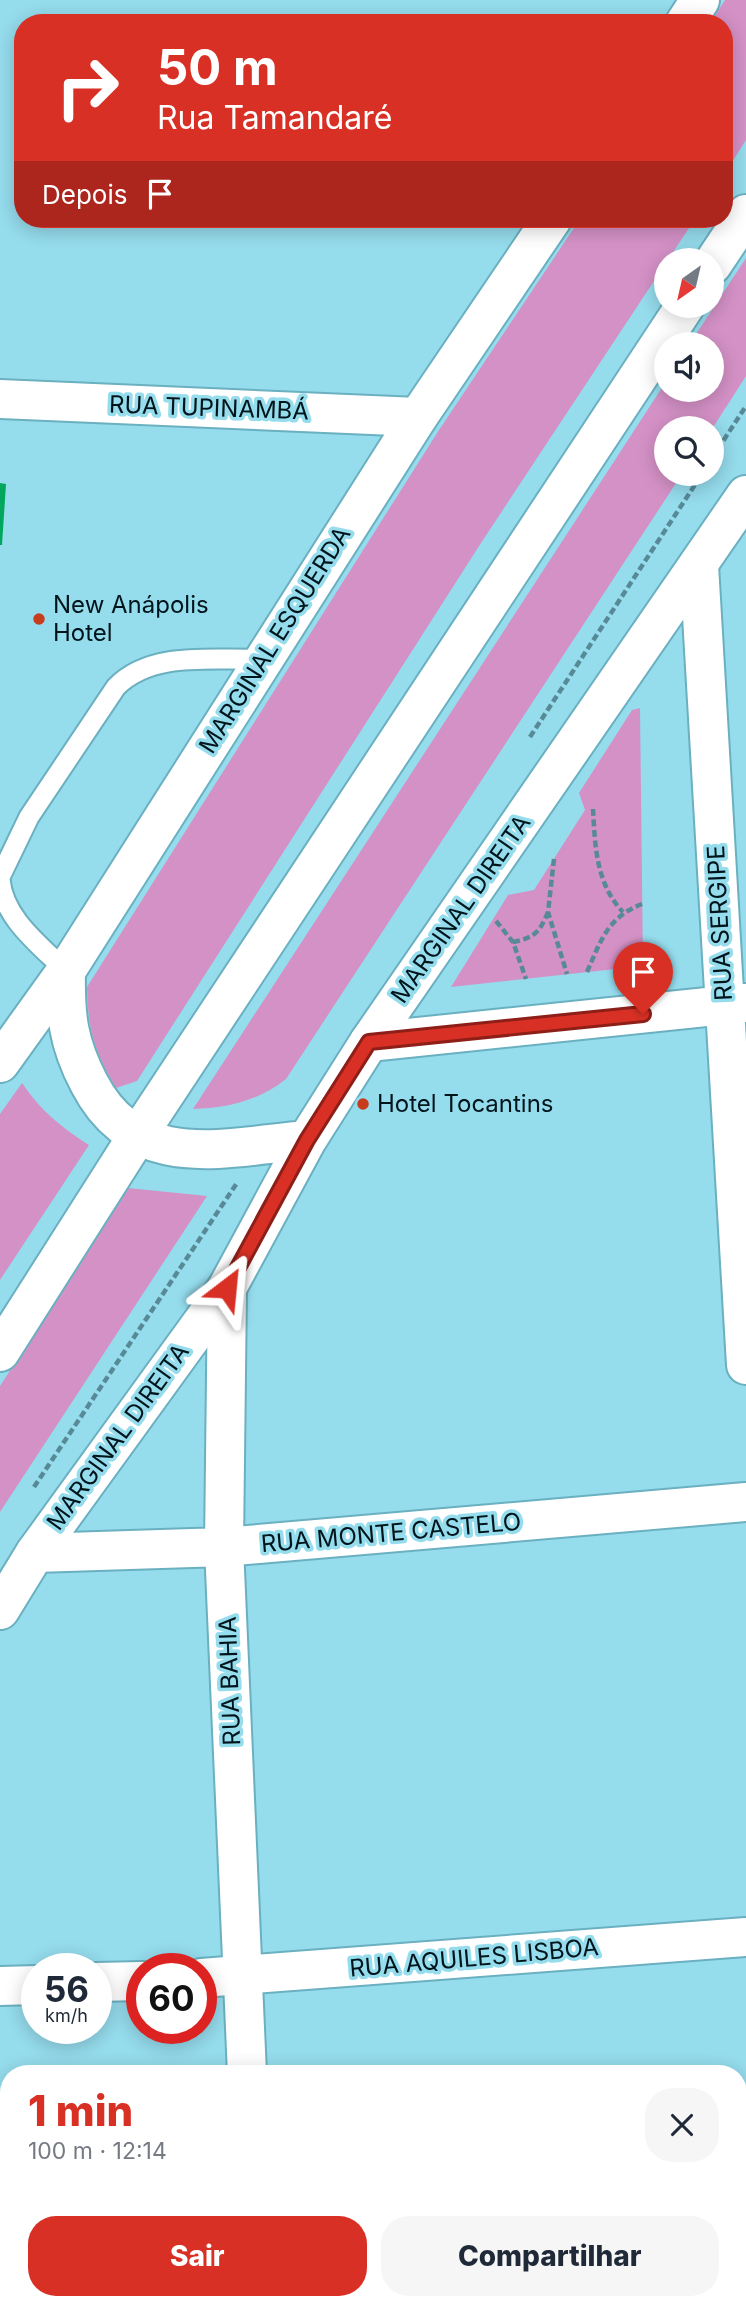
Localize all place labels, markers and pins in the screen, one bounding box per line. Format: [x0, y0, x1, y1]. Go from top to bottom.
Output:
place label: New Anápolis Hotel [53, 590, 209, 647]
marker: New Anápolis Hotel [31, 611, 47, 627]
pin [613, 942, 673, 1014]
place label: Hotel Tocantins [377, 1089, 554, 1118]
marker: Hotel Tocantins [355, 1096, 371, 1112]

